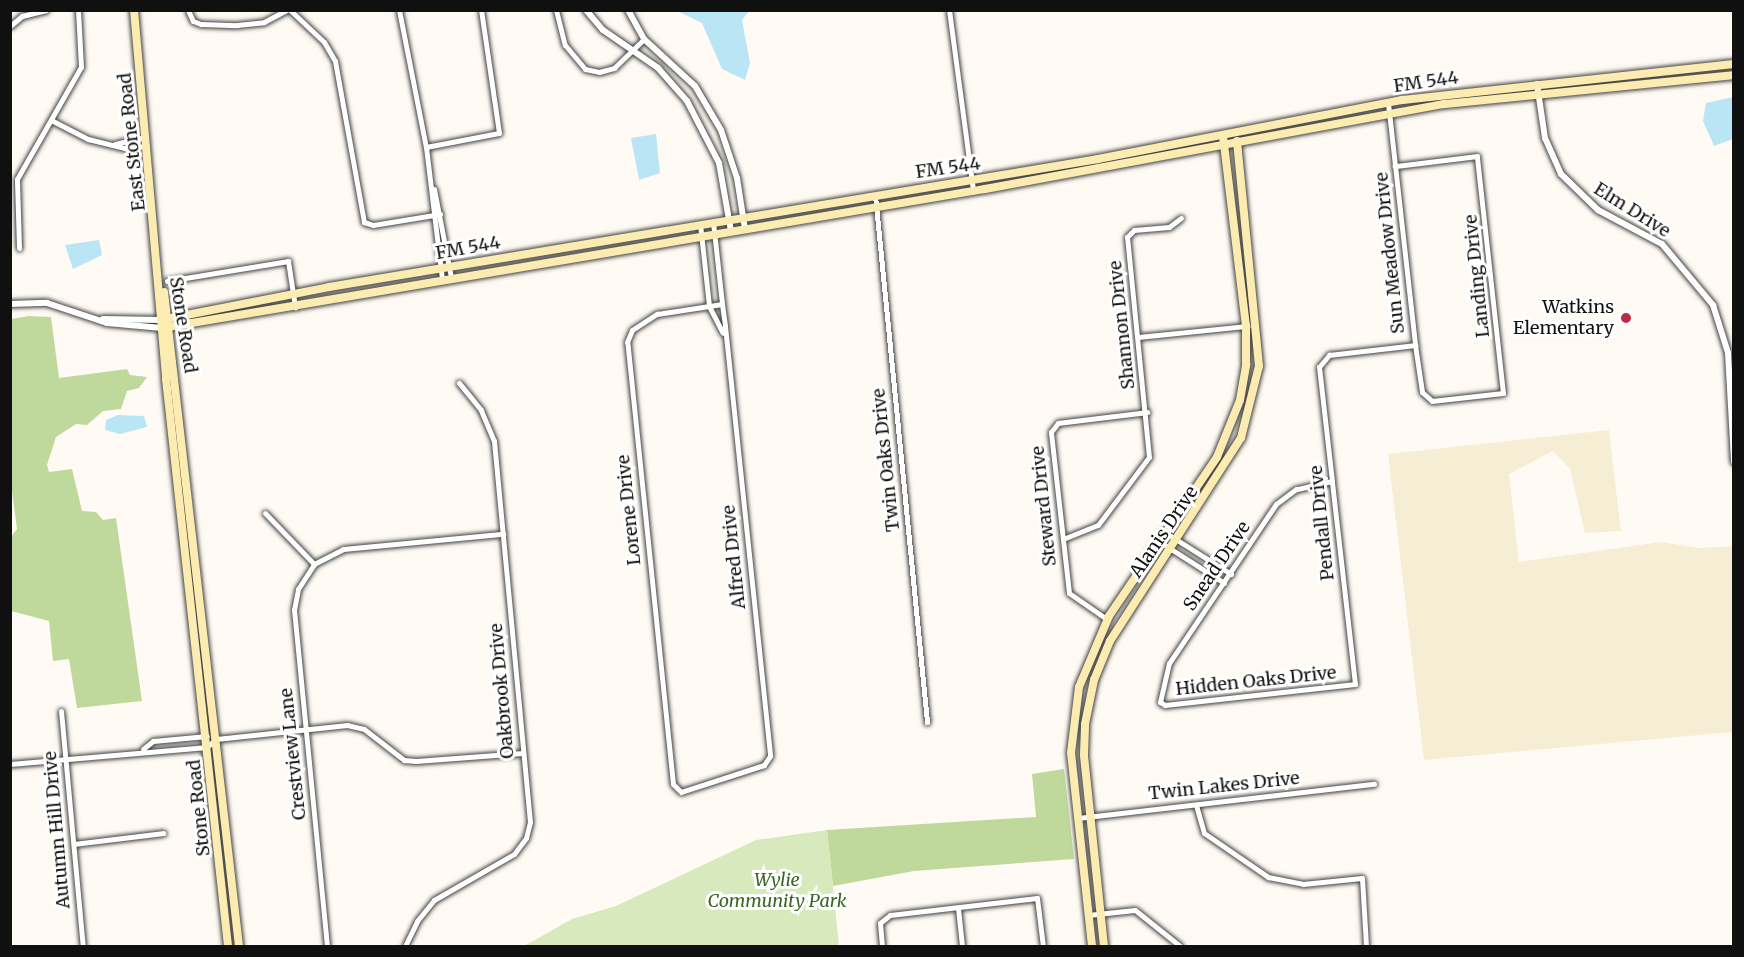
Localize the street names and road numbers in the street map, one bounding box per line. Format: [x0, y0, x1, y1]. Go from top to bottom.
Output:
street label: FM 544 [1392, 67, 1460, 97]
street label: East Stone Road [114, 72, 150, 212]
street label: FM 544 [914, 153, 982, 183]
street label: Sun Meadow Drive [1371, 171, 1409, 335]
street label: Elm Drive [1590, 178, 1674, 242]
street label: Landing Drive [1460, 213, 1494, 339]
street label: FM 544 [434, 232, 502, 264]
street label: Shannon Drive [1104, 260, 1140, 390]
street label: Stone Road [165, 275, 201, 375]
street label: Twin Oaks Drive [868, 387, 904, 533]
street label: Steward Drive [1027, 445, 1061, 567]
street label: Lorene Drive [612, 454, 646, 566]
street label: Pendall Drive [1305, 464, 1339, 582]
street label: Alanis Drive [1125, 482, 1203, 582]
street label: Alfred Drive [718, 504, 750, 610]
street label: Snead Drive [1179, 517, 1255, 615]
street label: Oakbrook Drive [485, 622, 519, 760]
street label: Hidden Oaks Drive [1175, 662, 1337, 700]
street label: Crestview Lane [275, 687, 311, 821]
street label: Autumn Hill Drive [39, 750, 75, 910]
street label: Stone Road [183, 759, 215, 857]
street label: Twin Lakes Drive [1147, 767, 1301, 805]

